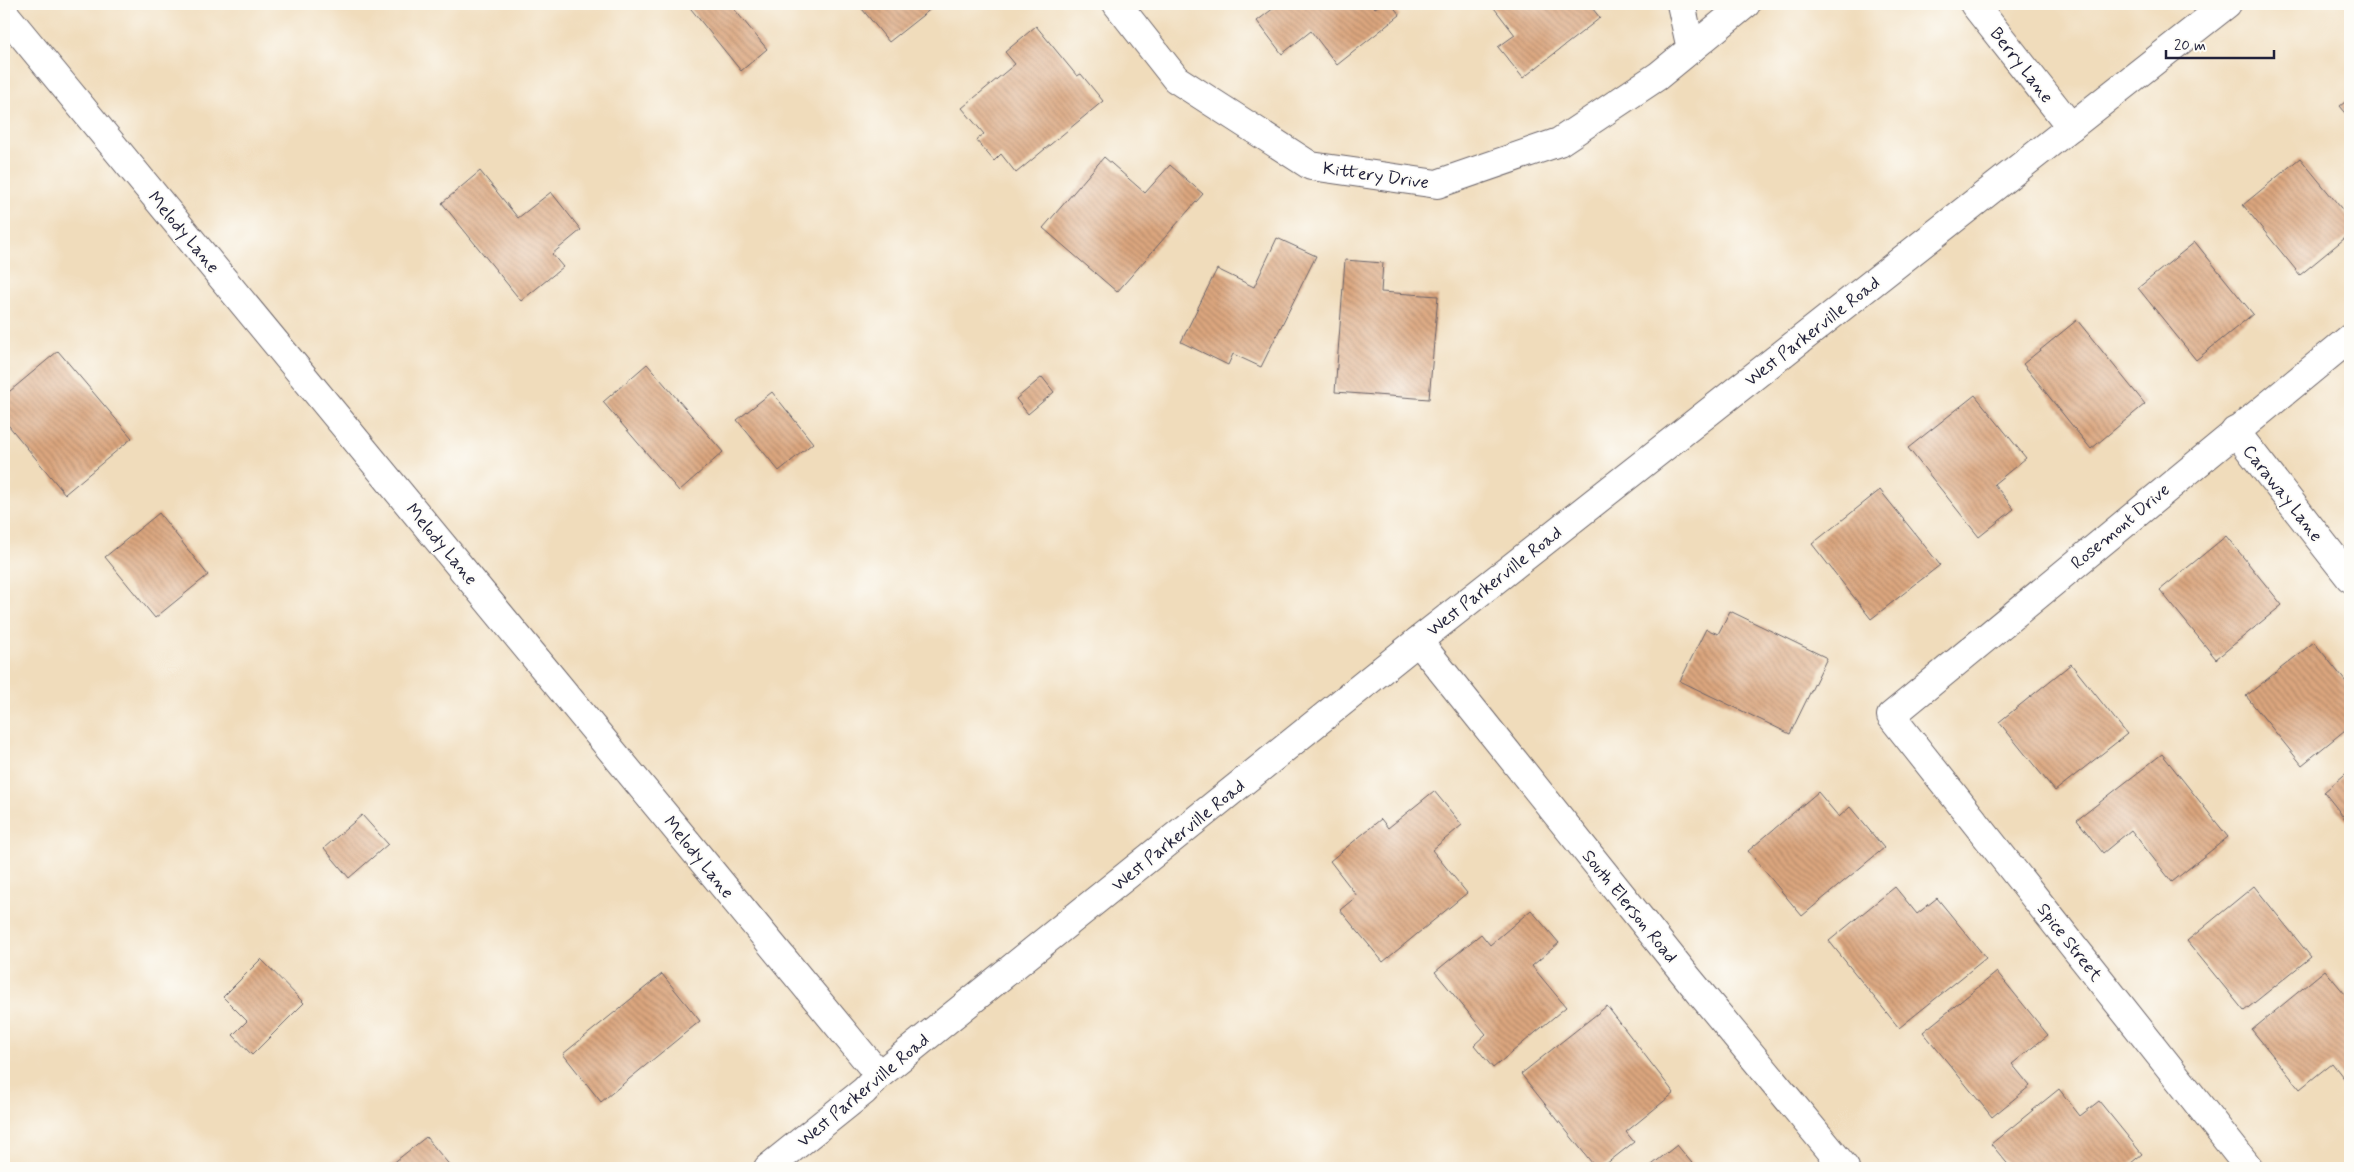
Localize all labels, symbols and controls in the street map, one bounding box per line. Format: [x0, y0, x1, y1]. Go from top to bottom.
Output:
street label: Berry Lane [1984, 23, 2058, 109]
scale bar [2166, 28, 2274, 60]
text: 20 m [2174, 36, 2206, 56]
street label: Kittery Drive [1321, 157, 1430, 195]
street label: Melody Lane [142, 187, 225, 279]
street label: West Parkerville Road [1740, 271, 1885, 392]
street label: Caraway Lane [2237, 440, 2328, 547]
street label: Rosemont Drive [2066, 478, 2175, 575]
street label: Melody Lane [400, 499, 483, 591]
street label: West Parkerville Road [1422, 521, 1567, 642]
street label: West Parkerville Road [1107, 774, 1251, 897]
street label: Melody Lane [657, 811, 739, 904]
street label: South Elerson Road [1576, 845, 1682, 968]
street label: Spice Street [2031, 898, 2108, 987]
street label: West Parkerville Road [793, 1028, 935, 1153]

